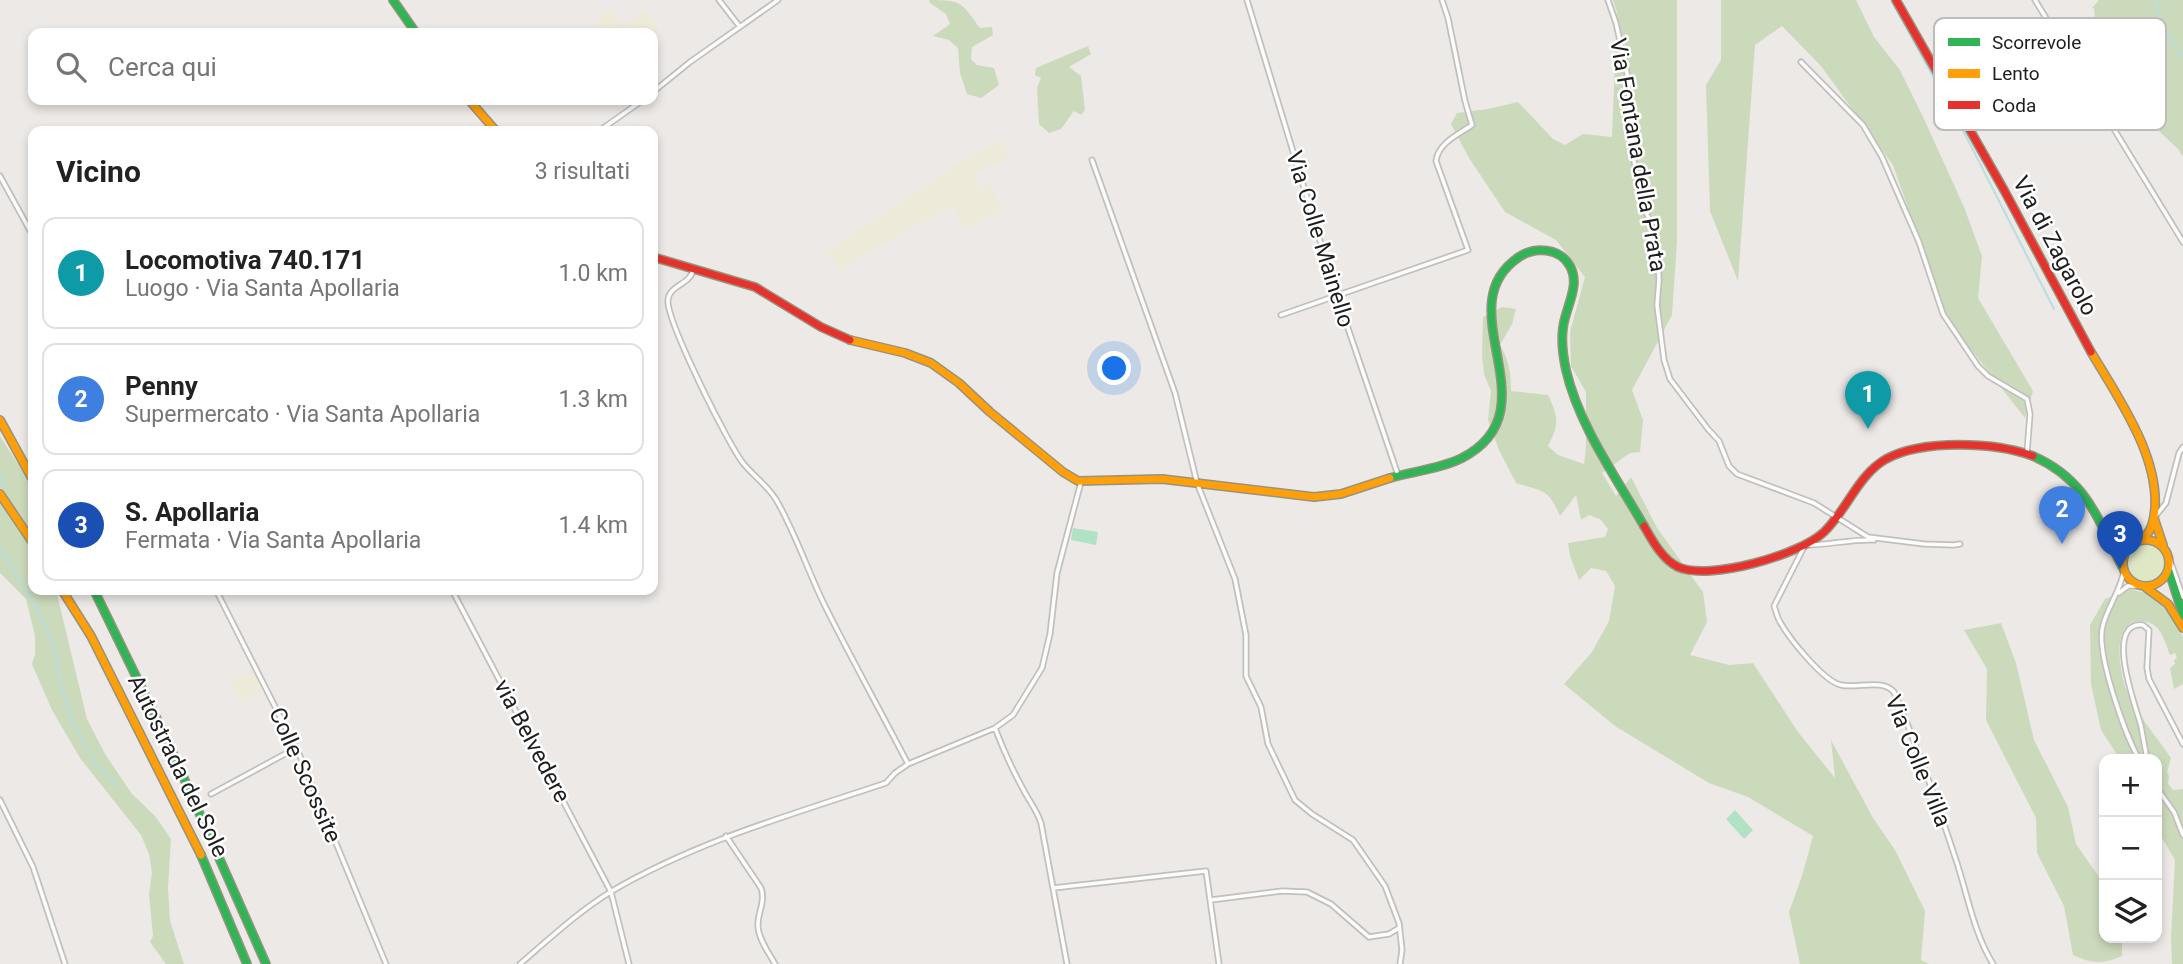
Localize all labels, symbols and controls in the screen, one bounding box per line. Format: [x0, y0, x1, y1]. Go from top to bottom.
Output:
legend [1934, 18, 2166, 130]
search box [28, 28, 658, 105]
text: Scorrevole [1992, 31, 2081, 54]
street label: Via Fontana della Prata [1604, 36, 1672, 274]
icon: search [52, 48, 90, 86]
text: Cerca qui [108, 52, 217, 82]
text: Lento [1992, 62, 2040, 85]
text: Coda [1992, 94, 2036, 117]
street label: Via Colle Mainello [1280, 148, 1360, 330]
text: Vicino [56, 154, 141, 189]
text: 3 risultati [535, 158, 630, 185]
street label: Via di Zagarolo [2007, 172, 2103, 320]
text: Locomotiva 740.171 [125, 245, 365, 275]
text: 1 [74, 260, 88, 287]
text: 1.0 km [559, 260, 628, 287]
text: Luogo · Via Santa Apollaria [125, 275, 400, 302]
your location [1097, 351, 1131, 385]
text: Penny [125, 371, 198, 401]
pin: 1 [1845, 371, 1891, 429]
text: 2 [74, 386, 88, 413]
text: 1.3 km [559, 386, 628, 413]
text: Supermercato · Via Santa Apollaria [125, 401, 480, 428]
pin: 2 [2039, 486, 2085, 544]
text: S. Apollaria [125, 497, 259, 527]
pin: 3 [2097, 511, 2143, 569]
text: 3 [74, 512, 88, 539]
text: 1.4 km [559, 512, 628, 539]
text: Fermata · Via Santa Apollaria [125, 527, 421, 554]
street label: Autostrada del Sole [122, 670, 234, 862]
street label: via Belvedere [488, 675, 576, 807]
street label: Via Colle Villa [1879, 691, 1957, 831]
street label: Colle Scossite [263, 703, 347, 847]
map controls [2099, 754, 2162, 943]
button: + [2099, 754, 2162, 817]
button: − [2099, 817, 2162, 880]
button: layers [2099, 880, 2162, 943]

